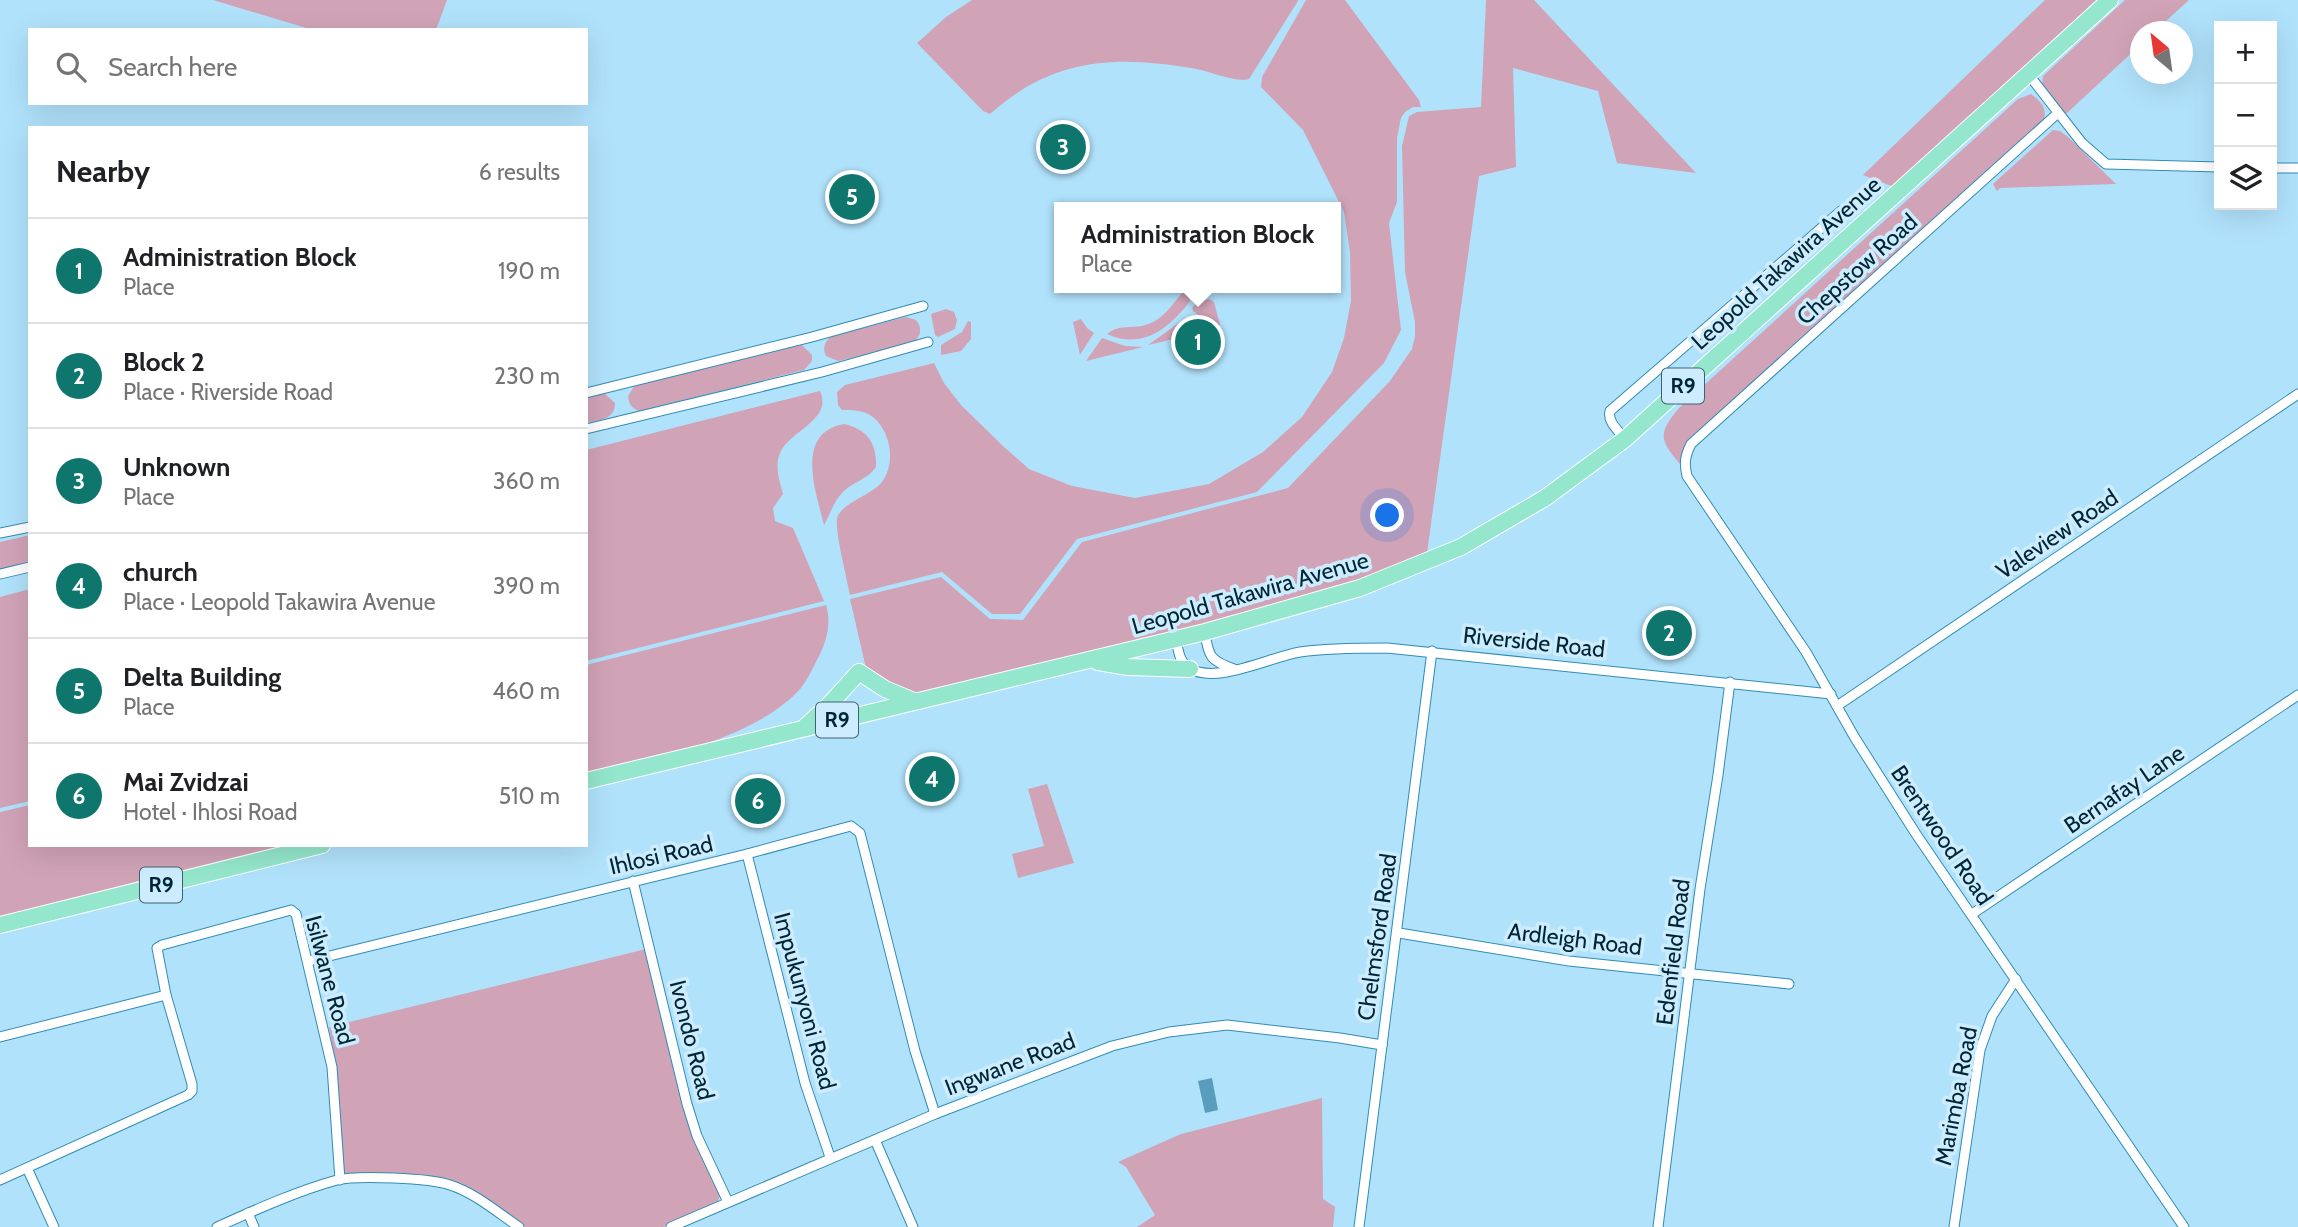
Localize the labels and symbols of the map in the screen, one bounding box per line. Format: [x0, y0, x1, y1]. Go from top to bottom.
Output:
north arrow [2130, 21, 2193, 84]
pin: 3 [1040, 121, 1086, 173]
street label: Leopold Takawira Avenue [1686, 170, 1887, 355]
pin: 5 [829, 171, 875, 223]
street label: Chepstow Road [1791, 208, 1923, 330]
pin: 1 [1175, 316, 1221, 368]
road number: R9 [1662, 368, 1704, 404]
street label: Valeview Road [1991, 483, 2123, 585]
your location [1370, 498, 1404, 532]
street label: Leopold Takawira Avenue [1128, 546, 1372, 640]
pin: 2 [1646, 607, 1692, 659]
street label: Riverside Road [1462, 621, 1606, 663]
road number: R9 [816, 702, 858, 738]
street label: Bernafay Lane [2059, 739, 2189, 839]
pin: 4 [909, 753, 955, 805]
street label: Brentwood Road [1885, 760, 1999, 910]
pin: 6 [735, 775, 781, 827]
street label: Ihlosi Road [606, 829, 716, 881]
street label: Chelmsford Road [1351, 852, 1403, 1022]
road number: R9 [140, 868, 182, 903]
street label: Edenfield Road [1650, 877, 1696, 1027]
street label: Impukunyoni Road [768, 909, 842, 1093]
street label: Isilwane Road [299, 912, 361, 1048]
street label: Ardleigh Road [1506, 917, 1644, 961]
street label: Ivondo Road [664, 977, 720, 1103]
street label: Marimba Road [1929, 1024, 1983, 1168]
street label: Ingwane Road [941, 1026, 1079, 1102]

